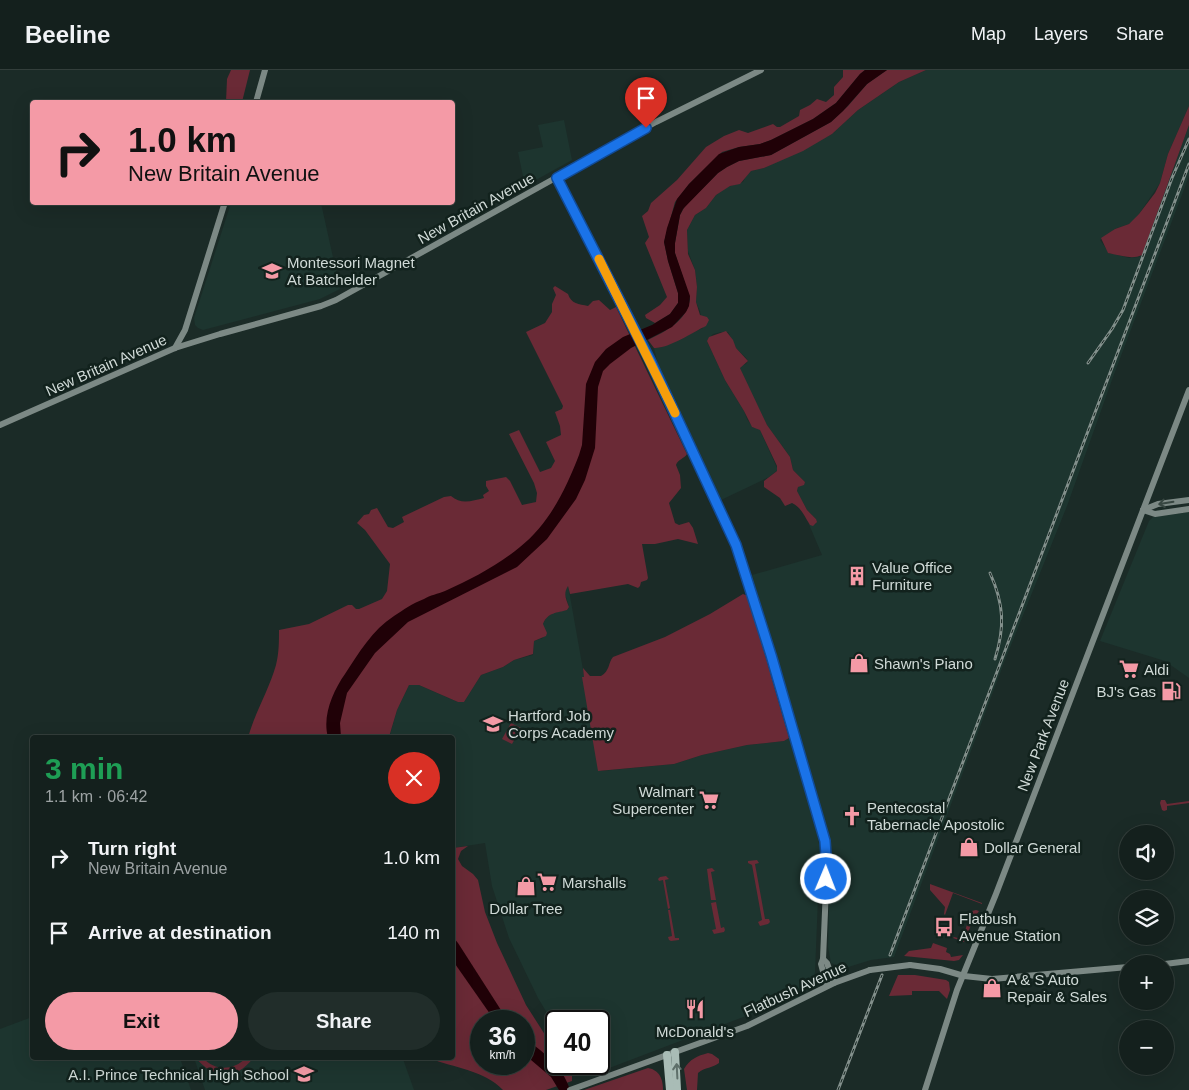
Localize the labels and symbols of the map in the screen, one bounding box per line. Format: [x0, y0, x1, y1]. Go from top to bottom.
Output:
pin [625, 77, 667, 128]
street label: New Britain Avenue [415, 169, 537, 247]
place label: Montessori Magnet At Batchelder [287, 254, 415, 288]
school or university icon: Montessori Magnet At Batchelder [261, 260, 283, 282]
street label: New Britain Avenue [43, 331, 169, 399]
one-way arrow [1158, 499, 1174, 509]
place label: Value Office Furniture [872, 559, 952, 593]
building icon: Value Office Furniture [846, 565, 868, 587]
shop icon: Shawn's Piano [848, 652, 870, 674]
place label: Shawn's Piano [874, 655, 973, 672]
supermarket icon: Aldi [1118, 658, 1140, 680]
place label: Aldi [1144, 661, 1169, 678]
street label: New Park Avenue [1014, 676, 1072, 794]
fuel station icon: BJ's Gas [1160, 680, 1182, 702]
place label: BJ's Gas [1096, 683, 1156, 700]
place label: Hartford Job Corps Academy [508, 707, 614, 741]
school or university icon: Hartford Job Corps Academy [482, 713, 504, 735]
place label: Walmart Supercenter [612, 783, 695, 817]
supermarket icon: Walmart Supercenter [698, 789, 720, 811]
place label: Pentecostal Tabernacle Apostolic [867, 799, 1005, 833]
church icon: Pentecostal Tabernacle Apostolic [841, 805, 863, 827]
shop icon: Dollar General [958, 836, 980, 858]
place label: Dollar General [984, 839, 1081, 856]
position arrow [799, 852, 851, 904]
supermarket icon: Marshalls [536, 871, 558, 893]
place label: Marshalls [562, 874, 626, 891]
shop icon: Dollar Tree [515, 875, 537, 897]
place label: Dollar Tree [489, 900, 563, 917]
place label: Flatbush Avenue Station [959, 910, 1060, 944]
bus stop icon: Flatbush Avenue Station [933, 916, 955, 938]
street label: Flatbush Avenue [741, 958, 849, 1020]
place label: A & S Auto Repair & Sales [1007, 971, 1107, 1005]
shop icon: A & S Auto Repair & Sales [981, 977, 1003, 999]
restaurant icon: McDonald's [684, 998, 706, 1020]
speed limit sign: 40 [545, 1010, 610, 1075]
place label: McDonald's [656, 1023, 734, 1040]
school or university icon: A.I. Prince Technical High School [293, 1063, 315, 1085]
one-way arrow [672, 1063, 681, 1079]
place label: A.I. Prince Technical High School [68, 1066, 289, 1083]

